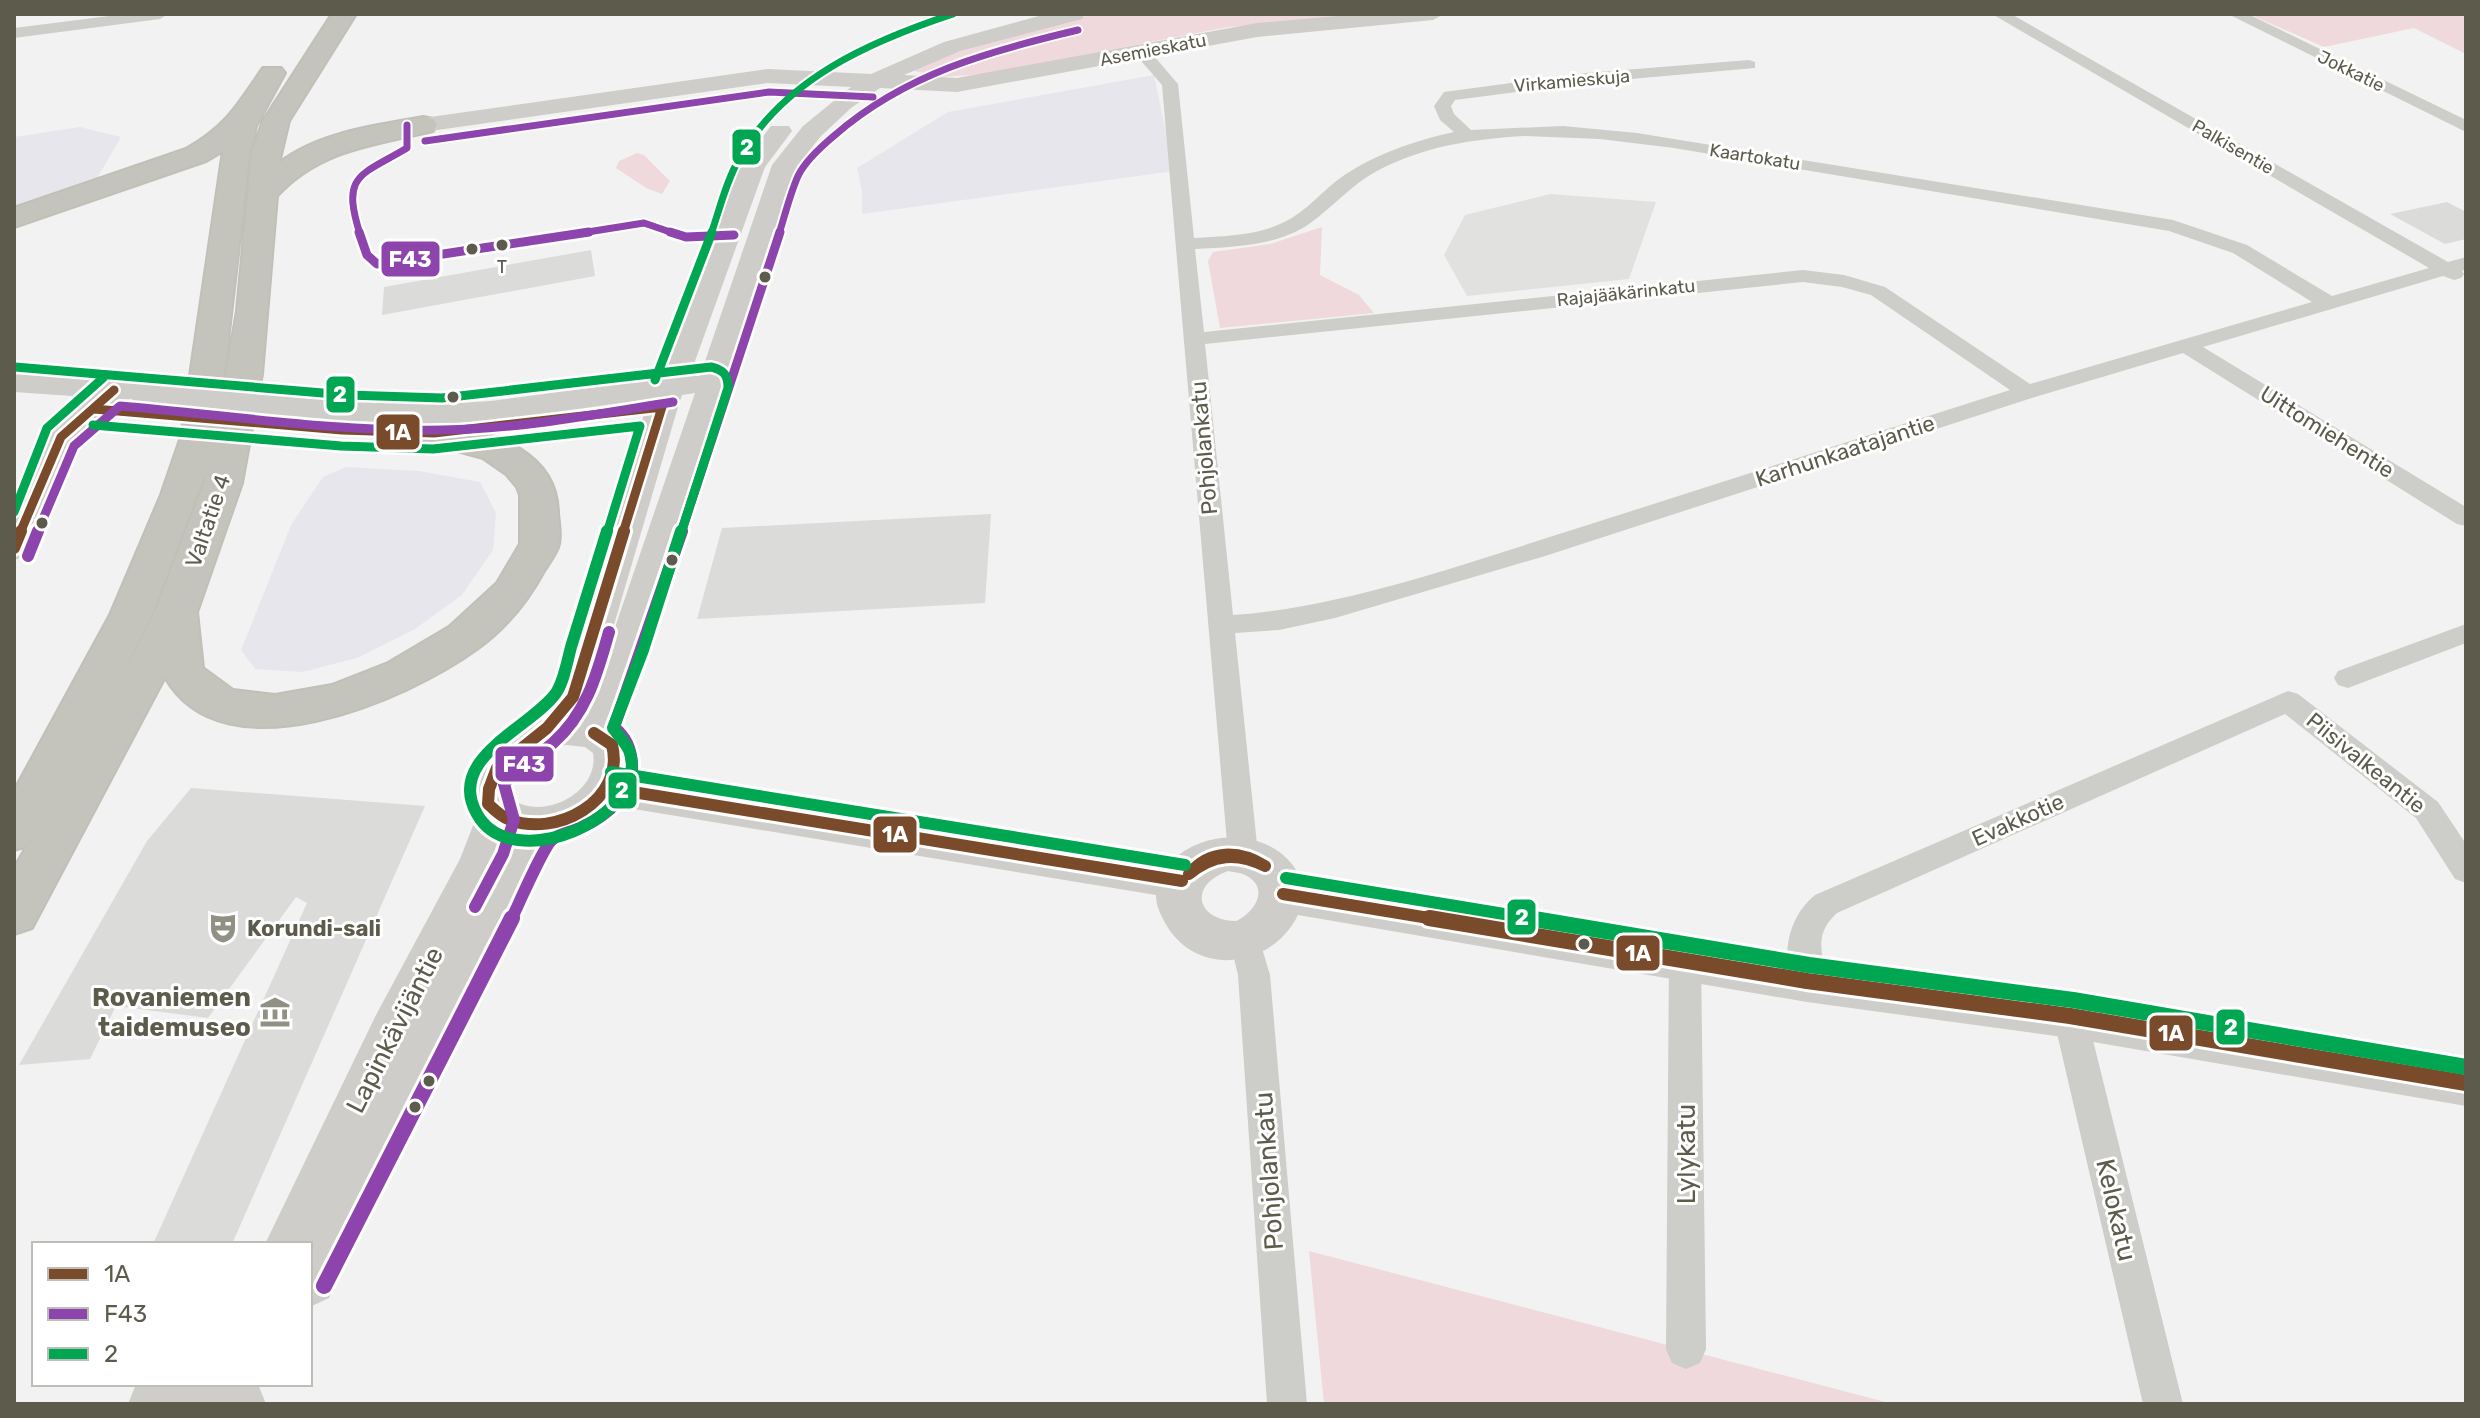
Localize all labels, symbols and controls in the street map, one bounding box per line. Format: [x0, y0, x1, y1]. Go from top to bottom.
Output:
street label: Asemieskatu [1098, 29, 1208, 71]
street label: Jokkatie [2314, 45, 2388, 97]
street label: Virkamieskuja [1513, 65, 1631, 97]
street label: Palkisentie [2188, 115, 2278, 179]
line badge: 2 [731, 128, 762, 166]
text: 2 [740, 134, 754, 161]
street label: Kaartokatu [1708, 139, 1802, 175]
marker: T [494, 237, 510, 253]
line badge: F43 [380, 240, 441, 278]
unlabelled marker [464, 241, 480, 257]
text: F43 [388, 246, 432, 273]
place label: T [497, 256, 507, 278]
unlabelled marker [757, 269, 773, 285]
street label: Rajajääkärinkatu [1556, 275, 1696, 311]
line badge: 2 [325, 375, 356, 414]
street label: Pohjolankatu [1185, 380, 1223, 516]
street label: Uittomiehentie [2255, 380, 2399, 484]
text: 2 [333, 381, 347, 408]
unlabelled marker [445, 389, 461, 405]
street label: Karhunkaatajantie [1752, 409, 1938, 493]
line badge: 1A [375, 413, 421, 451]
text: 1A [385, 419, 412, 446]
street label: Valtatie 4 [180, 471, 236, 571]
unlabelled marker [34, 515, 50, 531]
unlabelled marker [664, 552, 680, 568]
street label: Piisivalkeantie [2301, 707, 2431, 819]
line badge: F43 [494, 745, 555, 783]
text: F43 [502, 751, 546, 778]
line badge: 2 [607, 771, 638, 810]
text: 2 [615, 777, 629, 804]
street label: Evakkotie [1968, 788, 2068, 852]
line badge: 1A [872, 815, 918, 854]
text: 1A [882, 821, 909, 848]
line badge: 2 [1506, 898, 1537, 936]
text: 2 [1515, 904, 1529, 931]
theatre icon: Korundi-sali [206, 911, 240, 945]
place label: Korundi-sali [247, 915, 381, 942]
line badge: 1A [1615, 934, 1661, 972]
unlabelled marker [1576, 936, 1592, 952]
text: 1A [1625, 940, 1652, 967]
street label: Lapinkävijäntie [340, 942, 450, 1118]
place label: Rovaniemen taidemuseo [92, 982, 251, 1043]
museum icon: Rovaniemen taidemuseo [258, 995, 292, 1029]
line badge: 2 [2215, 1008, 2246, 1046]
line badge: 1A [2148, 1014, 2194, 1052]
text: 2 [2224, 1014, 2238, 1041]
text: 1A [2158, 1020, 2185, 1047]
unlabelled marker [421, 1073, 437, 1089]
street label: Pohjolankatu [1248, 1091, 1290, 1251]
unlabelled marker [407, 1099, 423, 1115]
street label: Lylykatu [1671, 1104, 1702, 1204]
street label: Kelokatu [2089, 1156, 2143, 1264]
legend [32, 1242, 312, 1386]
text: 1A [104, 1260, 130, 1288]
text: F43 [104, 1300, 147, 1328]
text: 2 [104, 1340, 118, 1368]

